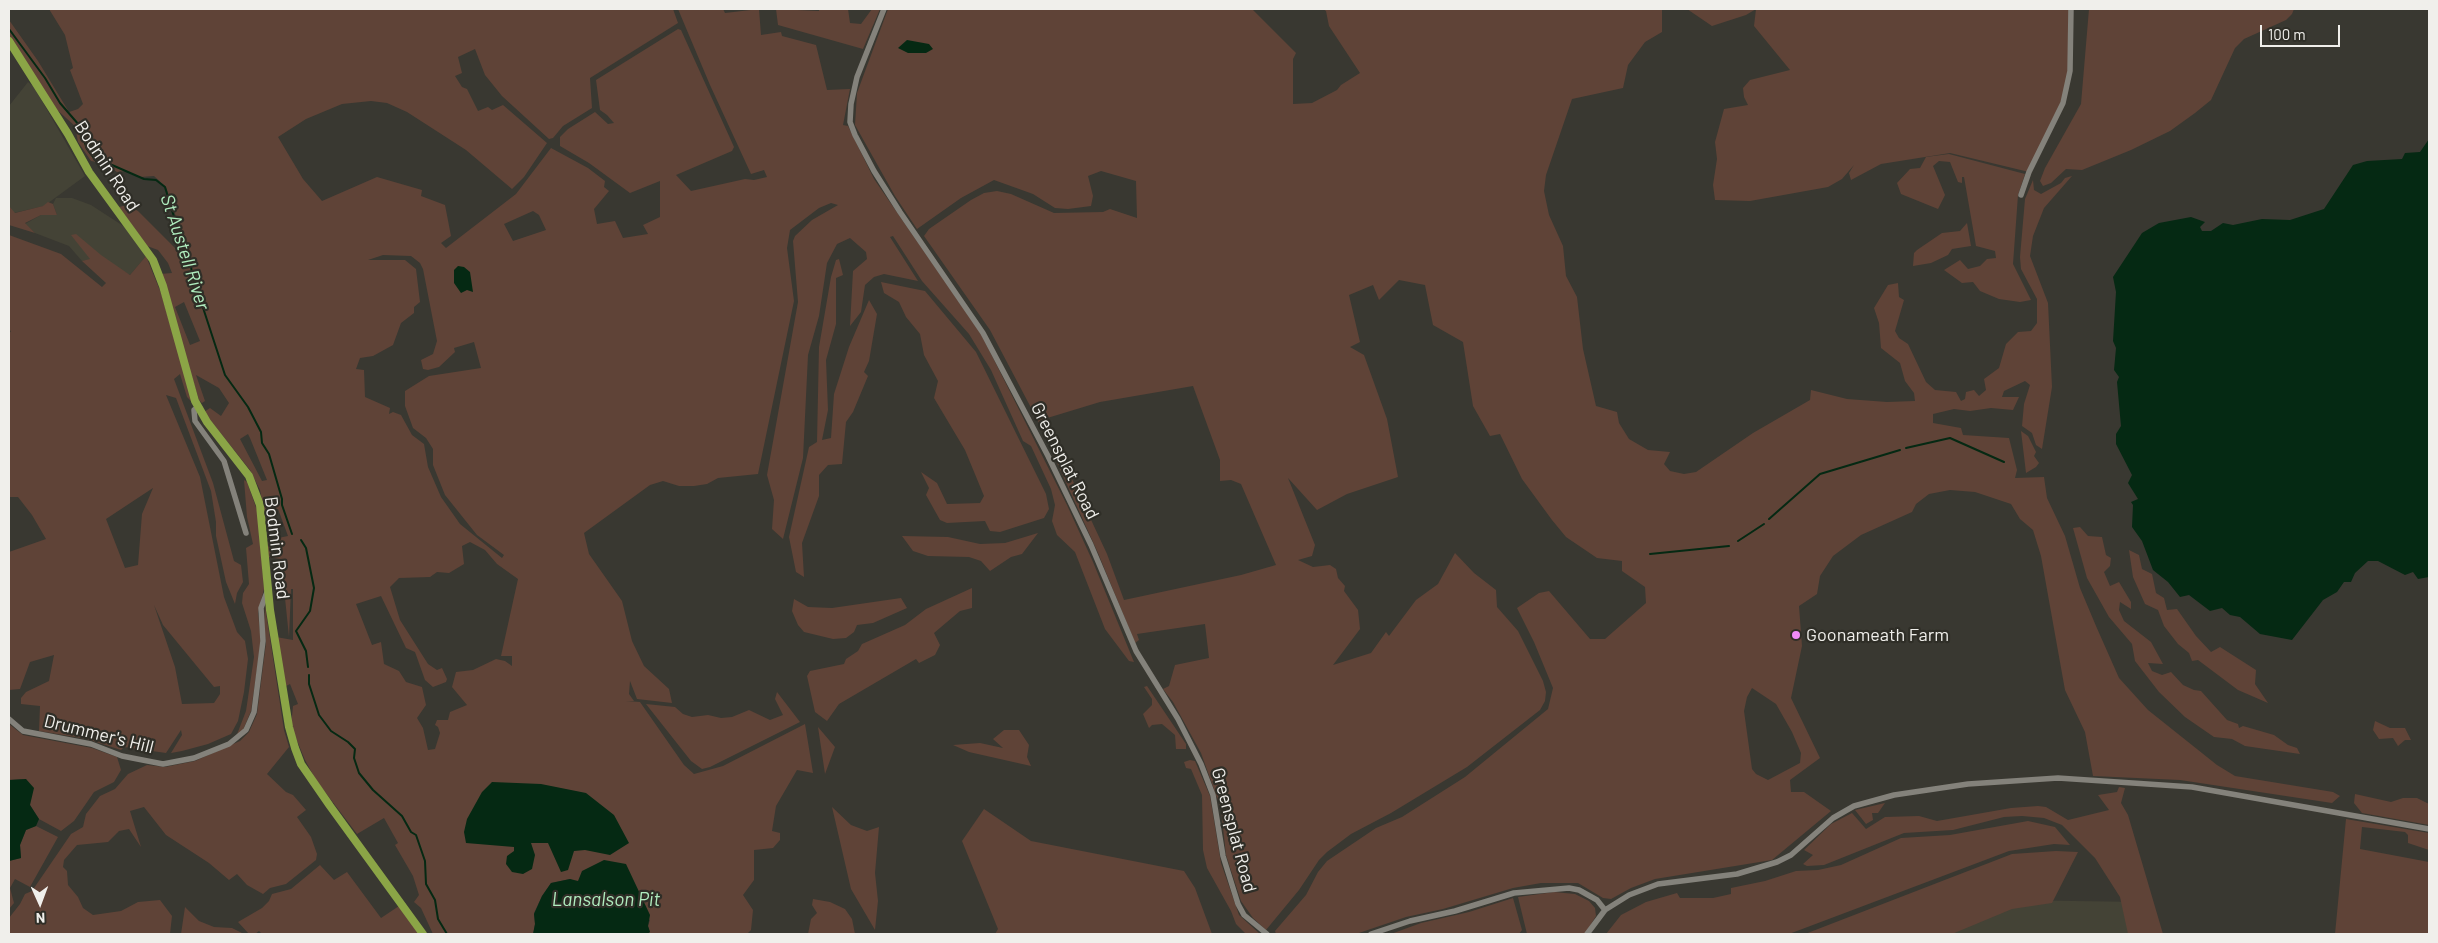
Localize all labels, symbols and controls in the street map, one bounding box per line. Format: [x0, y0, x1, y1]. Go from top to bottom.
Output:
scale bar [2263, 15, 2343, 47]
text: 100 m [2268, 25, 2306, 43]
street label: Bodmin Road [70, 117, 144, 215]
water label: St Austell River [156, 191, 214, 313]
street label: Greensplat Road [1026, 399, 1104, 523]
street label: Bodmin Road [260, 495, 294, 601]
place label: Goonameath Farm [1806, 624, 1949, 646]
marker: Goonameath Farm [1790, 629, 1802, 641]
street label: Drummer's Hill [42, 710, 156, 758]
street label: Greensplat Road [1207, 765, 1261, 895]
north arrow [15, 878, 65, 928]
water label: Lansalson Pit [552, 889, 660, 911]
text: N [36, 910, 45, 927]

